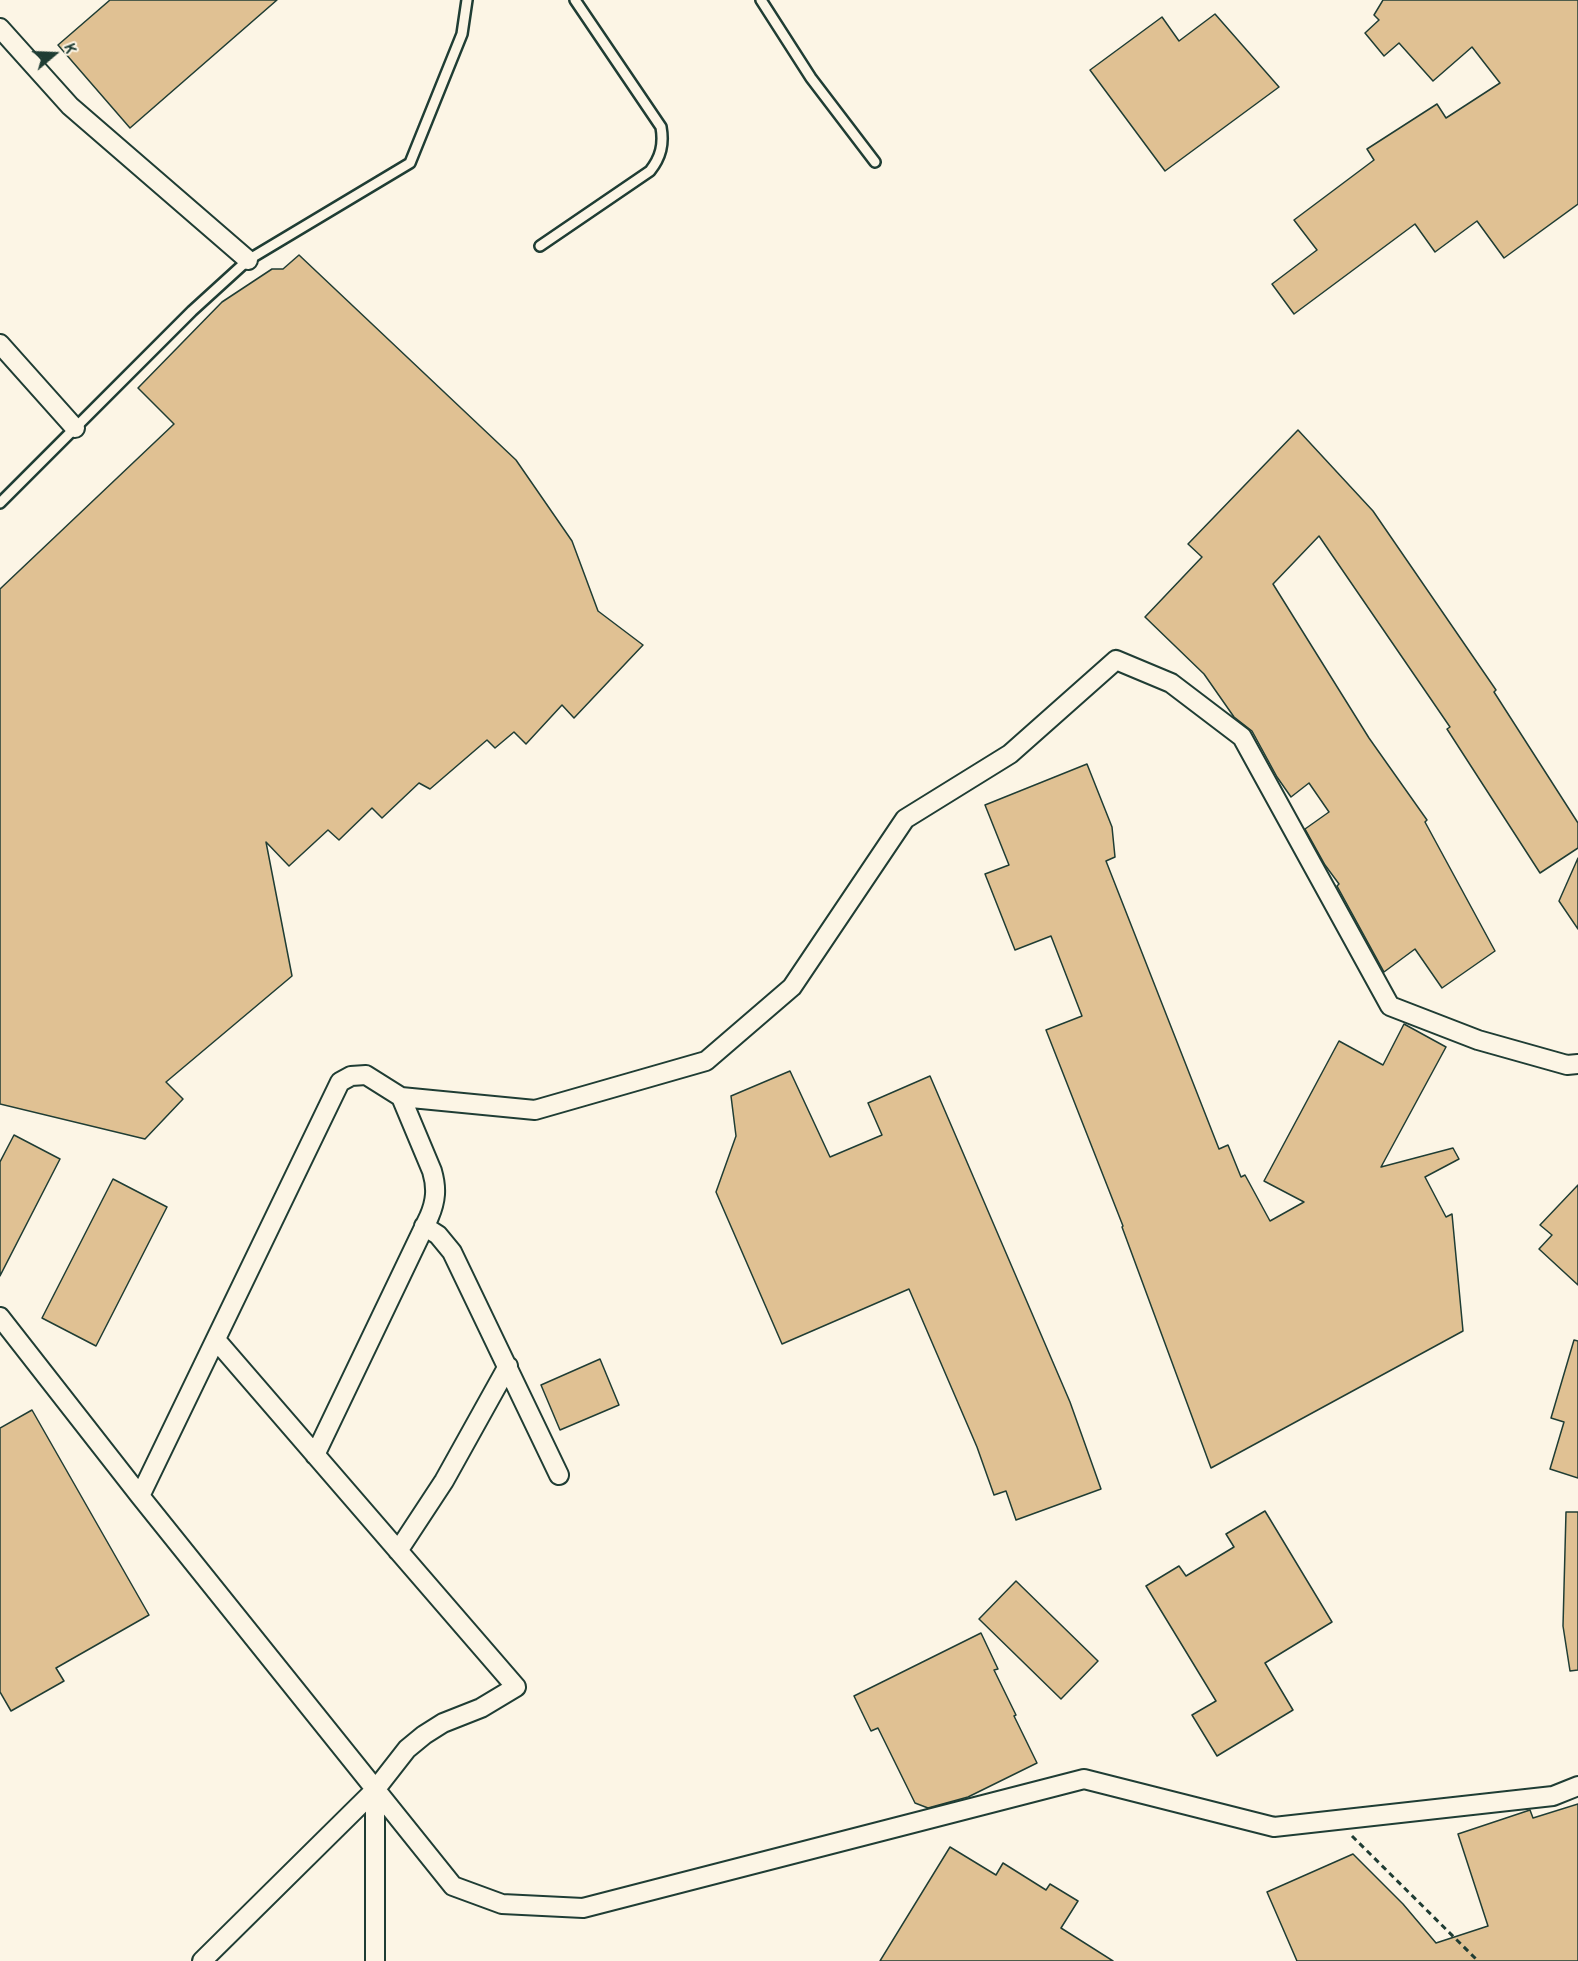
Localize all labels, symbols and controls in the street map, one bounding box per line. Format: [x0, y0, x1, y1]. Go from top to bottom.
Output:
north arrow [24, 24, 84, 84]
text: K [59, 41, 83, 56]

